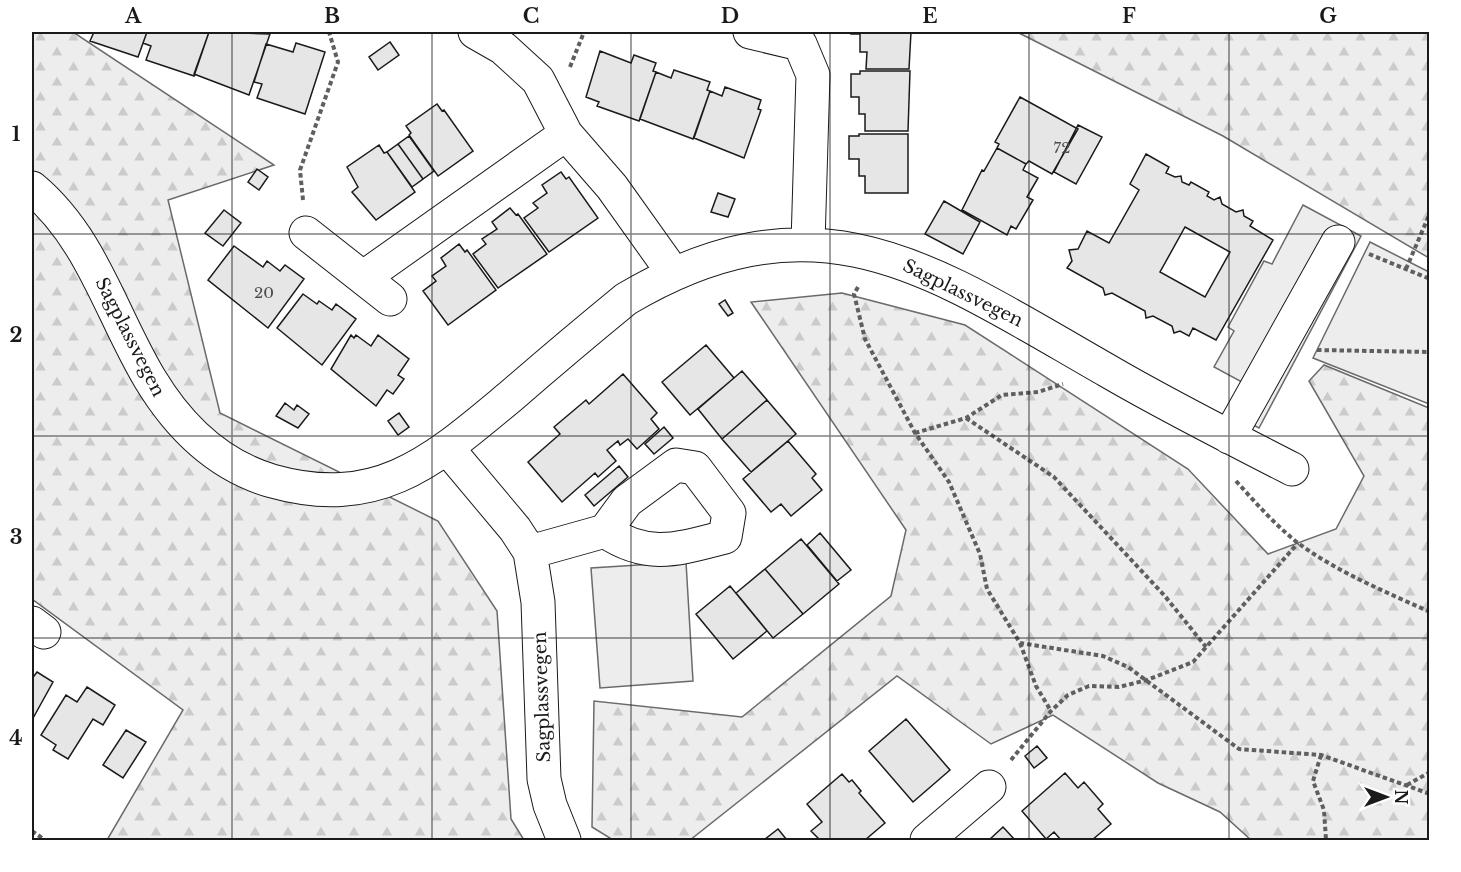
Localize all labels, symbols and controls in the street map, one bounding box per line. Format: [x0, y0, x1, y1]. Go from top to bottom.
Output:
text: A [124, 4, 142, 28]
text: B [324, 4, 340, 28]
text: C [523, 4, 539, 28]
text: D [721, 4, 739, 28]
text: E [922, 4, 938, 28]
text: F [1122, 4, 1136, 28]
text: G [1319, 4, 1337, 28]
text: 1 [12, 122, 21, 146]
house number: 72 [1054, 138, 1070, 157]
street label: Sagplassvegen [899, 254, 1027, 332]
street label: Sagplassvegen [90, 274, 170, 400]
house number: 20 [254, 283, 274, 302]
text: 2 [9, 323, 23, 347]
text: 3 [10, 525, 22, 549]
street label: Sagplassvegen [529, 631, 555, 763]
text: 4 [9, 726, 23, 750]
north arrow [1356, 767, 1416, 827]
text: N [1391, 789, 1411, 805]

